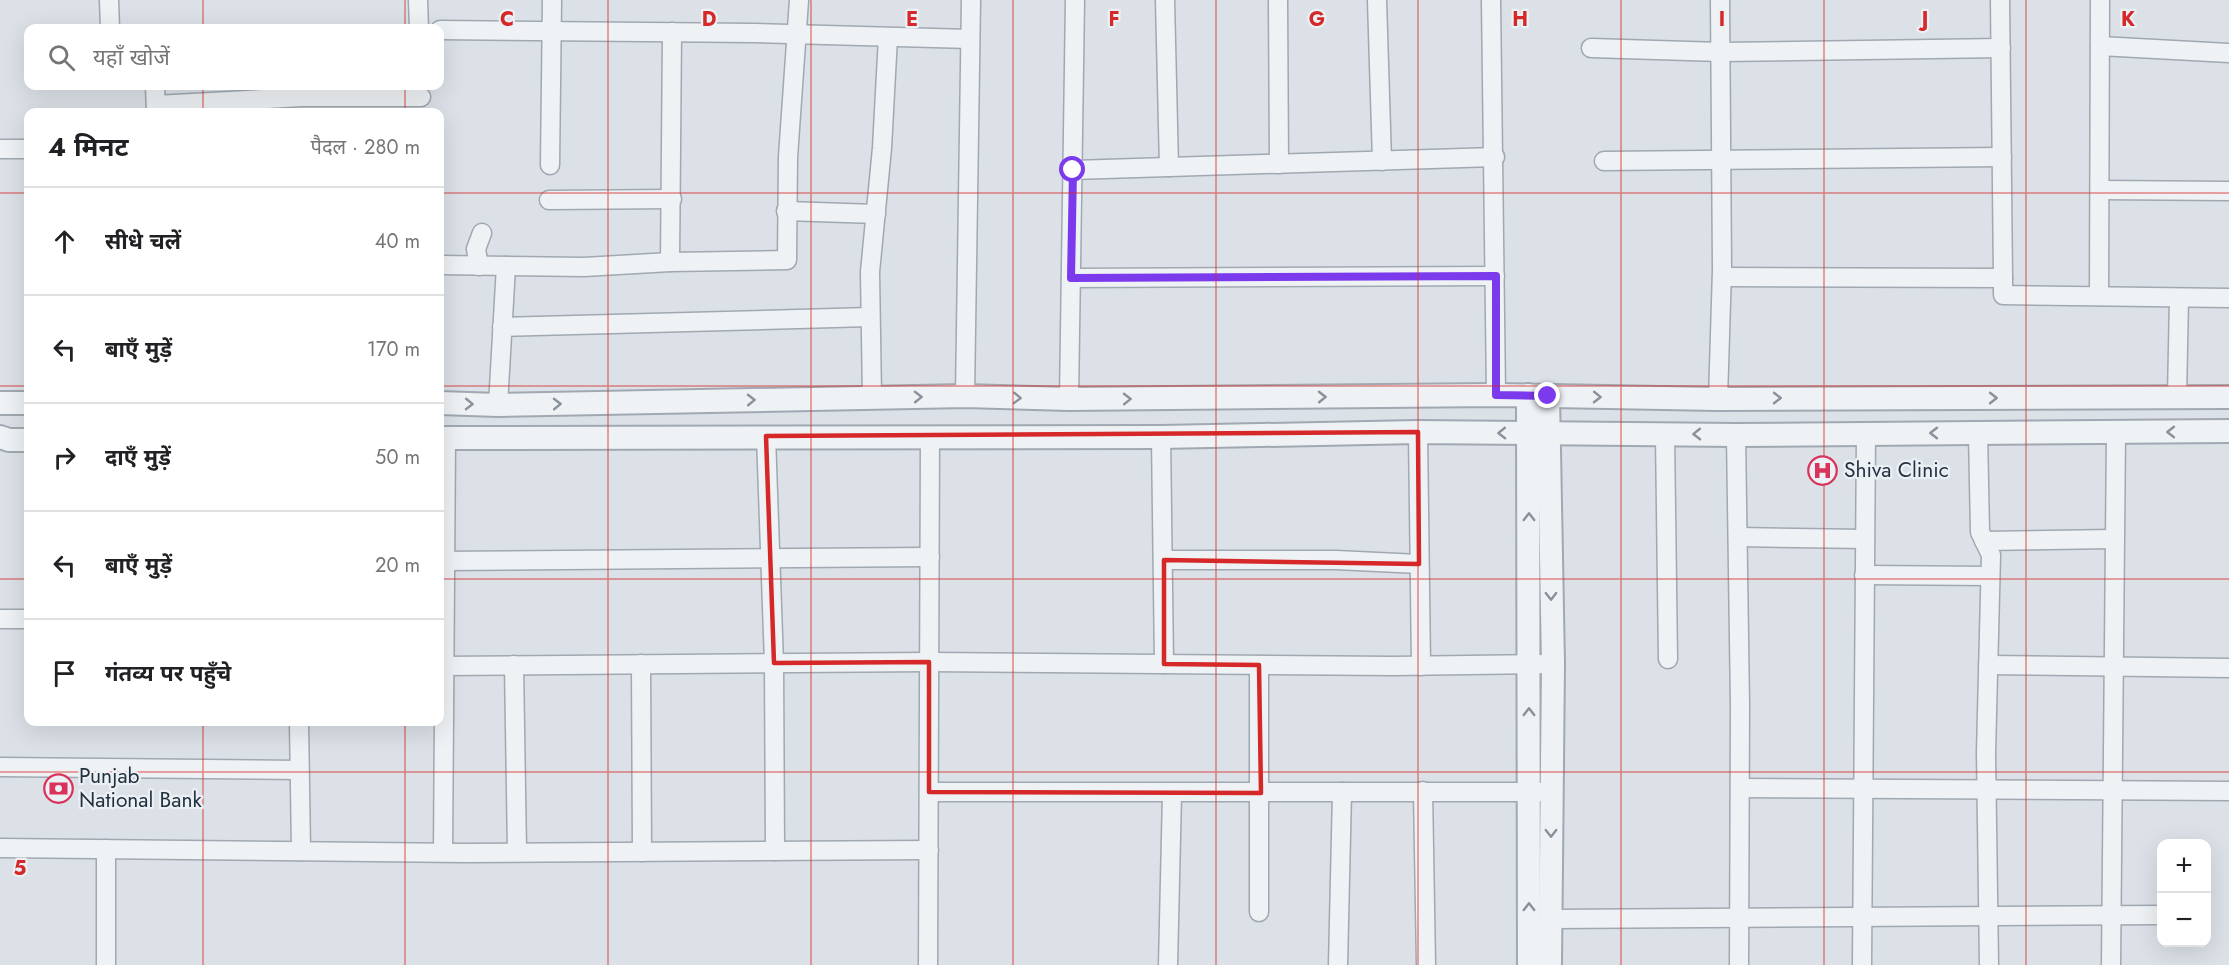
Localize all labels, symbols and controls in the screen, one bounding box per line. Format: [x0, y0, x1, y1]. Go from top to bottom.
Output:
text: C [500, 5, 514, 34]
text: D [702, 5, 716, 34]
text: E [906, 5, 918, 34]
text: F [1108, 5, 1120, 34]
text: G [1309, 5, 1325, 34]
text: H [1512, 5, 1528, 34]
text: I [1719, 5, 1725, 34]
text: J [1918, 5, 1928, 34]
text: K [2121, 5, 2135, 34]
search box [24, 24, 444, 90]
icon: search [45, 41, 78, 74]
text: यहाँ खोजें [93, 41, 170, 73]
text: 4 मिनट [48, 128, 129, 166]
text: पैदल · 280 m [311, 133, 420, 162]
route start [1059, 156, 1085, 182]
icon: ahead [48, 225, 81, 258]
text: सीधे चलें [105, 225, 181, 257]
text: 40 m [375, 227, 420, 256]
icon: left [48, 333, 81, 366]
text: बाएँ मुड़ें [105, 333, 172, 365]
text: 170 m [367, 335, 420, 364]
route end [1534, 382, 1560, 408]
one-way arrow [1592, 390, 1601, 403]
one-way arrow [914, 391, 923, 403]
one-way arrow [1012, 391, 1021, 404]
one-way arrow [1318, 391, 1327, 403]
one-way arrow [1123, 392, 1132, 405]
one-way arrow [1772, 392, 1781, 404]
one-way arrow [1988, 392, 1997, 404]
one-way arrow [747, 394, 756, 406]
one-way arrow [552, 397, 561, 410]
one-way arrow [464, 398, 473, 410]
one-way arrow [1497, 426, 1506, 439]
one-way arrow [2166, 426, 2175, 438]
one-way arrow [1929, 427, 1938, 439]
one-way arrow [1692, 428, 1701, 441]
icon: right [48, 441, 81, 474]
text: दाएँ मुड़ें [105, 441, 171, 473]
text: 50 m [375, 443, 420, 472]
hospital icon: Shiva Clinic [1807, 454, 1839, 486]
place label: Shiva Clinic [1844, 455, 1949, 485]
one-way arrow [1523, 512, 1535, 521]
icon: left [48, 549, 81, 582]
text: बाएँ मुड़ें [105, 549, 172, 581]
text: 20 m [375, 551, 420, 580]
one-way arrow [1545, 592, 1558, 601]
icon: arrive [48, 657, 81, 690]
text: गंतव्य पर पहुँचे [105, 657, 231, 689]
one-way arrow [1523, 707, 1535, 716]
place label: Punjab National Bank [79, 761, 202, 815]
bank icon: Punjab National Bank [42, 772, 74, 804]
one-way arrow [1545, 829, 1557, 838]
map controls [2157, 839, 2211, 947]
button: + [2157, 839, 2211, 893]
text: 5 [14, 854, 27, 883]
button: − [2157, 893, 2211, 947]
one-way arrow [1523, 902, 1535, 911]

